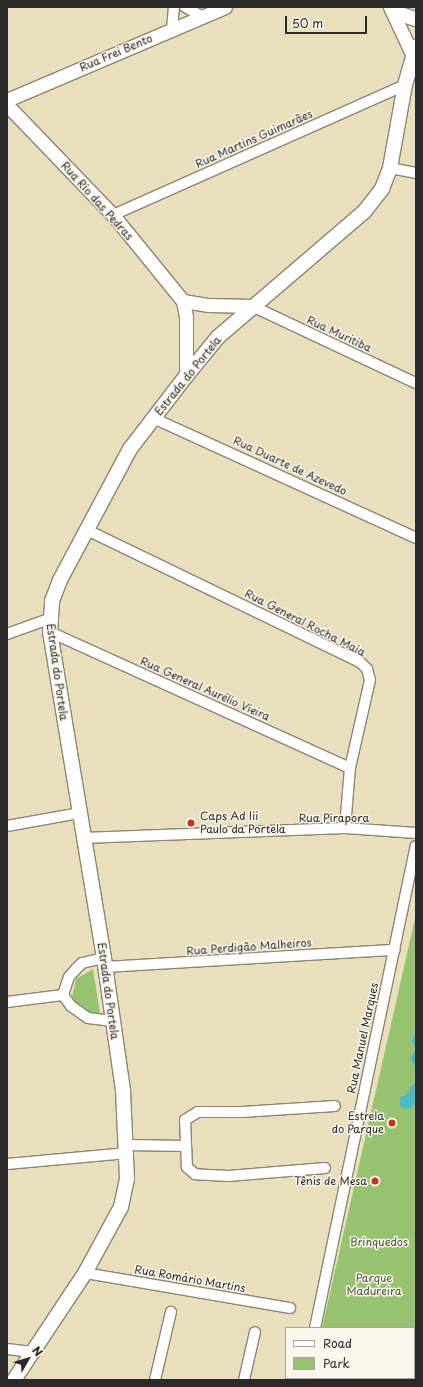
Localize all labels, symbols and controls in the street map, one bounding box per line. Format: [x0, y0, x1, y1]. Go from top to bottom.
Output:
scale bar [287, 8, 369, 34]
text: 50 m [292, 14, 323, 32]
street label: Rua Frei Bento [77, 32, 155, 74]
street label: Rua Martins Guimarães [193, 107, 315, 171]
street label: Rua Rio das Pedras [58, 159, 136, 243]
street label: Rua Muritiba [304, 313, 374, 355]
street label: Estrada do Portela [152, 334, 224, 418]
street label: Rua Duarte de Azevedo [231, 434, 349, 498]
street label: Rua General Rocha Maia [243, 587, 367, 659]
street label: Estrada do Portela [44, 622, 70, 722]
street label: Rua General Aurélio Vieira [138, 654, 272, 724]
place label: Caps Ad Iii Paulo da Portela [200, 810, 286, 836]
street label: Rua Pirapora [299, 811, 369, 825]
marker: Caps Ad Iii Paulo da Portela [185, 817, 197, 829]
street label: Rua Perdigão Malheiros [186, 936, 312, 958]
street label: Estrada do Portela [95, 941, 121, 1041]
street label: Rua Manuel Marques [345, 981, 381, 1095]
place label: Estrela do Parque [331, 1110, 384, 1136]
marker: Estrela do Parque [387, 1118, 397, 1128]
place label: Tênis de Mesa [293, 1174, 367, 1188]
marker: Tênis de Mesa [370, 1176, 380, 1186]
park label: Brinquedos [350, 1235, 408, 1249]
street label: Rua Romário Martins [133, 1263, 247, 1295]
park label: Parque Madureira [346, 1272, 402, 1298]
legend [285, 1327, 415, 1379]
text: Road [323, 1334, 352, 1352]
north arrow [8, 1339, 48, 1379]
text: N [28, 1342, 47, 1360]
text: Park [323, 1354, 350, 1372]

